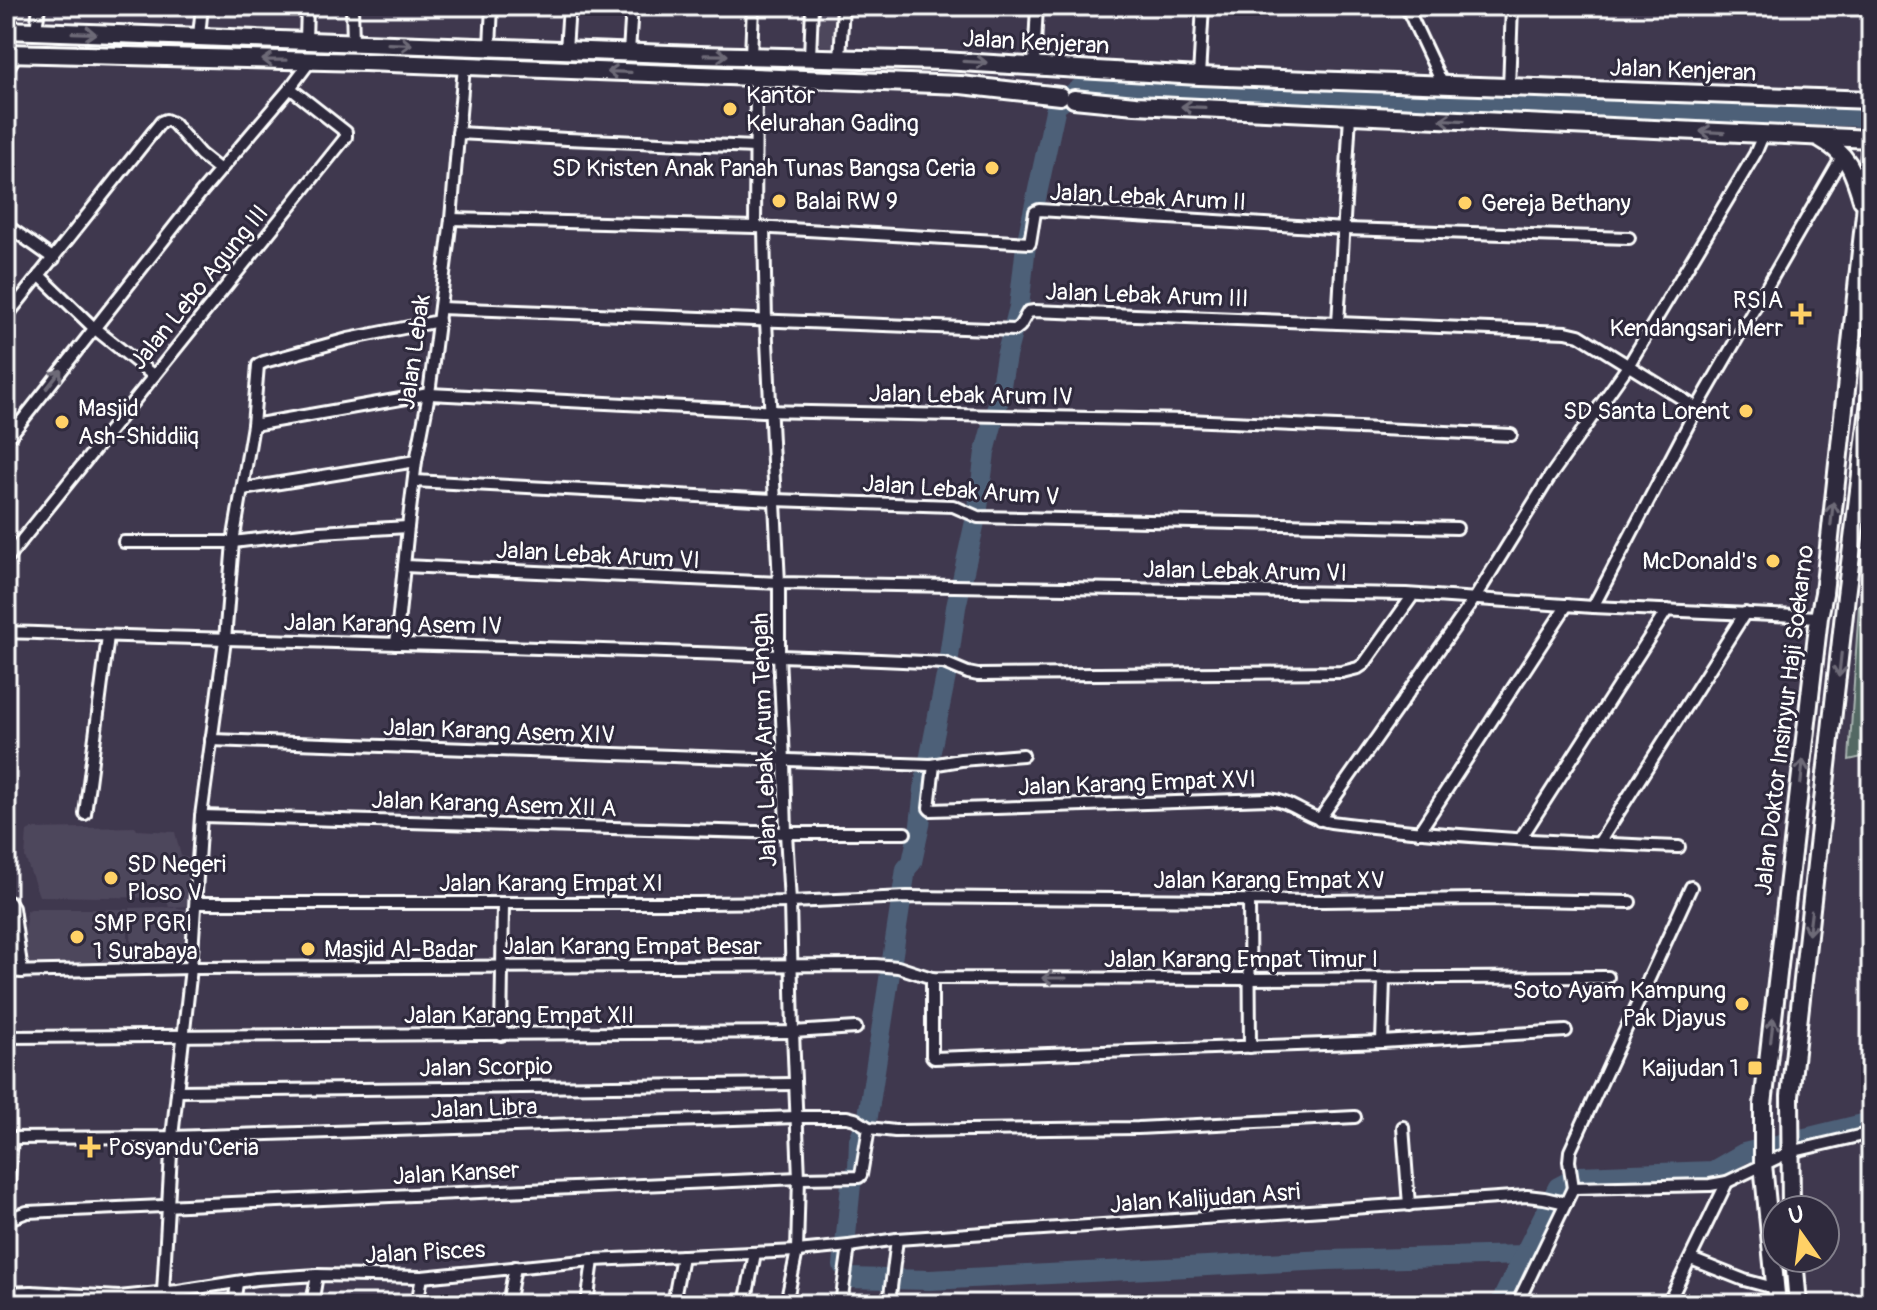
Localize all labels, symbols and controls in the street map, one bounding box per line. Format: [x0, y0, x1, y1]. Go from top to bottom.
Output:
street label: Jalan Kenjeran [962, 24, 1110, 61]
one-way arrow [70, 25, 97, 40]
one-way arrow [386, 36, 413, 51]
one-way arrow [702, 47, 729, 63]
one-way arrow [261, 52, 288, 67]
street label: Jalan Kenjeran [1609, 53, 1757, 88]
one-way arrow [961, 55, 988, 70]
one-way arrow [606, 65, 633, 80]
place label: Kantor Kelurahan Gading [746, 81, 919, 138]
marker: Kantor Kelurahan Gading [721, 100, 739, 118]
one-way arrow [1180, 100, 1207, 115]
one-way arrow [1439, 113, 1466, 128]
one-way arrow [1699, 125, 1726, 140]
place label: SD Kristen Anak Panah Tunas Bangsa Ceria [552, 154, 976, 183]
marker: SD Kristen Anak Panah Tunas Bangsa Ceria [983, 159, 1001, 177]
street label: Jalan Lebak Arum II [1049, 178, 1247, 217]
place label: Balai RW 9 [795, 187, 898, 216]
place label: Gereja Bethany [1481, 189, 1631, 218]
marker: Balai RW 9 [770, 192, 788, 210]
marker: Gereja Bethany [1456, 194, 1474, 212]
street label: Jalan Lebo Agung III [124, 199, 275, 376]
street label: Jalan Lebak Arum III [1045, 277, 1249, 314]
place label: RSIA Kendangsari Merr [1610, 286, 1783, 343]
street label: Jalan Lebak [392, 293, 437, 411]
marker: RSIA Kendangsari Merr [1790, 303, 1812, 325]
one-way arrow [45, 369, 63, 390]
street label: Jalan Lebak Arum IV [869, 379, 1073, 412]
place label: Masjid Ash-Shiddiiq [78, 394, 199, 451]
place label: SD Santa Lorent [1563, 397, 1730, 426]
marker: SD Santa Lorent [1737, 402, 1755, 420]
marker: Masjid Ash-Shiddiiq [53, 413, 71, 431]
street label: Jalan Lebak Arum V [861, 469, 1061, 512]
one-way arrow [1825, 501, 1840, 528]
street label: Jalan Lebak Arum VI [495, 536, 701, 575]
street label: Jalan Doktor Insinyur Haji Soekarno [1749, 543, 1820, 897]
place label: McDonald's [1642, 547, 1757, 576]
marker: McDonald's [1764, 552, 1782, 570]
street label: Jalan Lebak Arum VI [1143, 555, 1347, 588]
street label: Jalan Karang Asem IV [283, 608, 503, 641]
street label: Jalan Lebak Arum Tengah [746, 612, 783, 868]
one-way arrow [1832, 651, 1847, 678]
street label: Jalan Karang Asem XIV [382, 713, 616, 750]
one-way arrow [1795, 759, 1810, 786]
street label: Jalan Karang Empat XVI [1017, 765, 1257, 802]
street label: Jalan Karang Asem XII A [371, 786, 617, 823]
place label: SD Negeri Ploso V [127, 850, 226, 907]
street label: Jalan Karang Empat XV [1153, 866, 1385, 895]
marker: SD Negeri Ploso V [102, 869, 120, 887]
street label: Jalan Karang Empat XI [439, 869, 663, 898]
place label: SMP PGRI 1 Surabaya [93, 909, 198, 966]
one-way arrow [1803, 909, 1818, 936]
marker: SMP PGRI 1 Surabaya [68, 928, 86, 946]
street label: Jalan Karang Empat Besar [502, 932, 762, 961]
place label: Masjid Al-Badar [324, 935, 478, 964]
marker: Masjid Al-Badar [299, 940, 317, 958]
street label: Jalan Karang Empat Timur I [1104, 945, 1378, 974]
one-way arrow [1041, 970, 1068, 986]
place label: Soto Ayam Kampung Pak Djayus [1513, 976, 1726, 1033]
marker: Soto Ayam Kampung Pak Djayus [1733, 995, 1751, 1013]
street label: Jalan Karang Empat XII [404, 1001, 634, 1030]
one-way arrow [1765, 1018, 1780, 1043]
street label: Jalan Scorpio [419, 1052, 553, 1083]
place label: Kaijudan 1 [1641, 1054, 1739, 1083]
marker: Kaijudan 1 [1746, 1059, 1764, 1077]
street label: Jalan Libra [430, 1092, 538, 1125]
place label: Posyandu Ceria [108, 1133, 259, 1162]
marker: Posyandu Ceria [79, 1136, 101, 1158]
street label: Jalan Kanser [392, 1156, 520, 1191]
street label: Jalan Kalijudan Asri [1109, 1177, 1301, 1220]
north arrow [1761, 1194, 1841, 1274]
text: U [1786, 1200, 1807, 1231]
street label: Jalan Pisces [364, 1235, 486, 1270]

